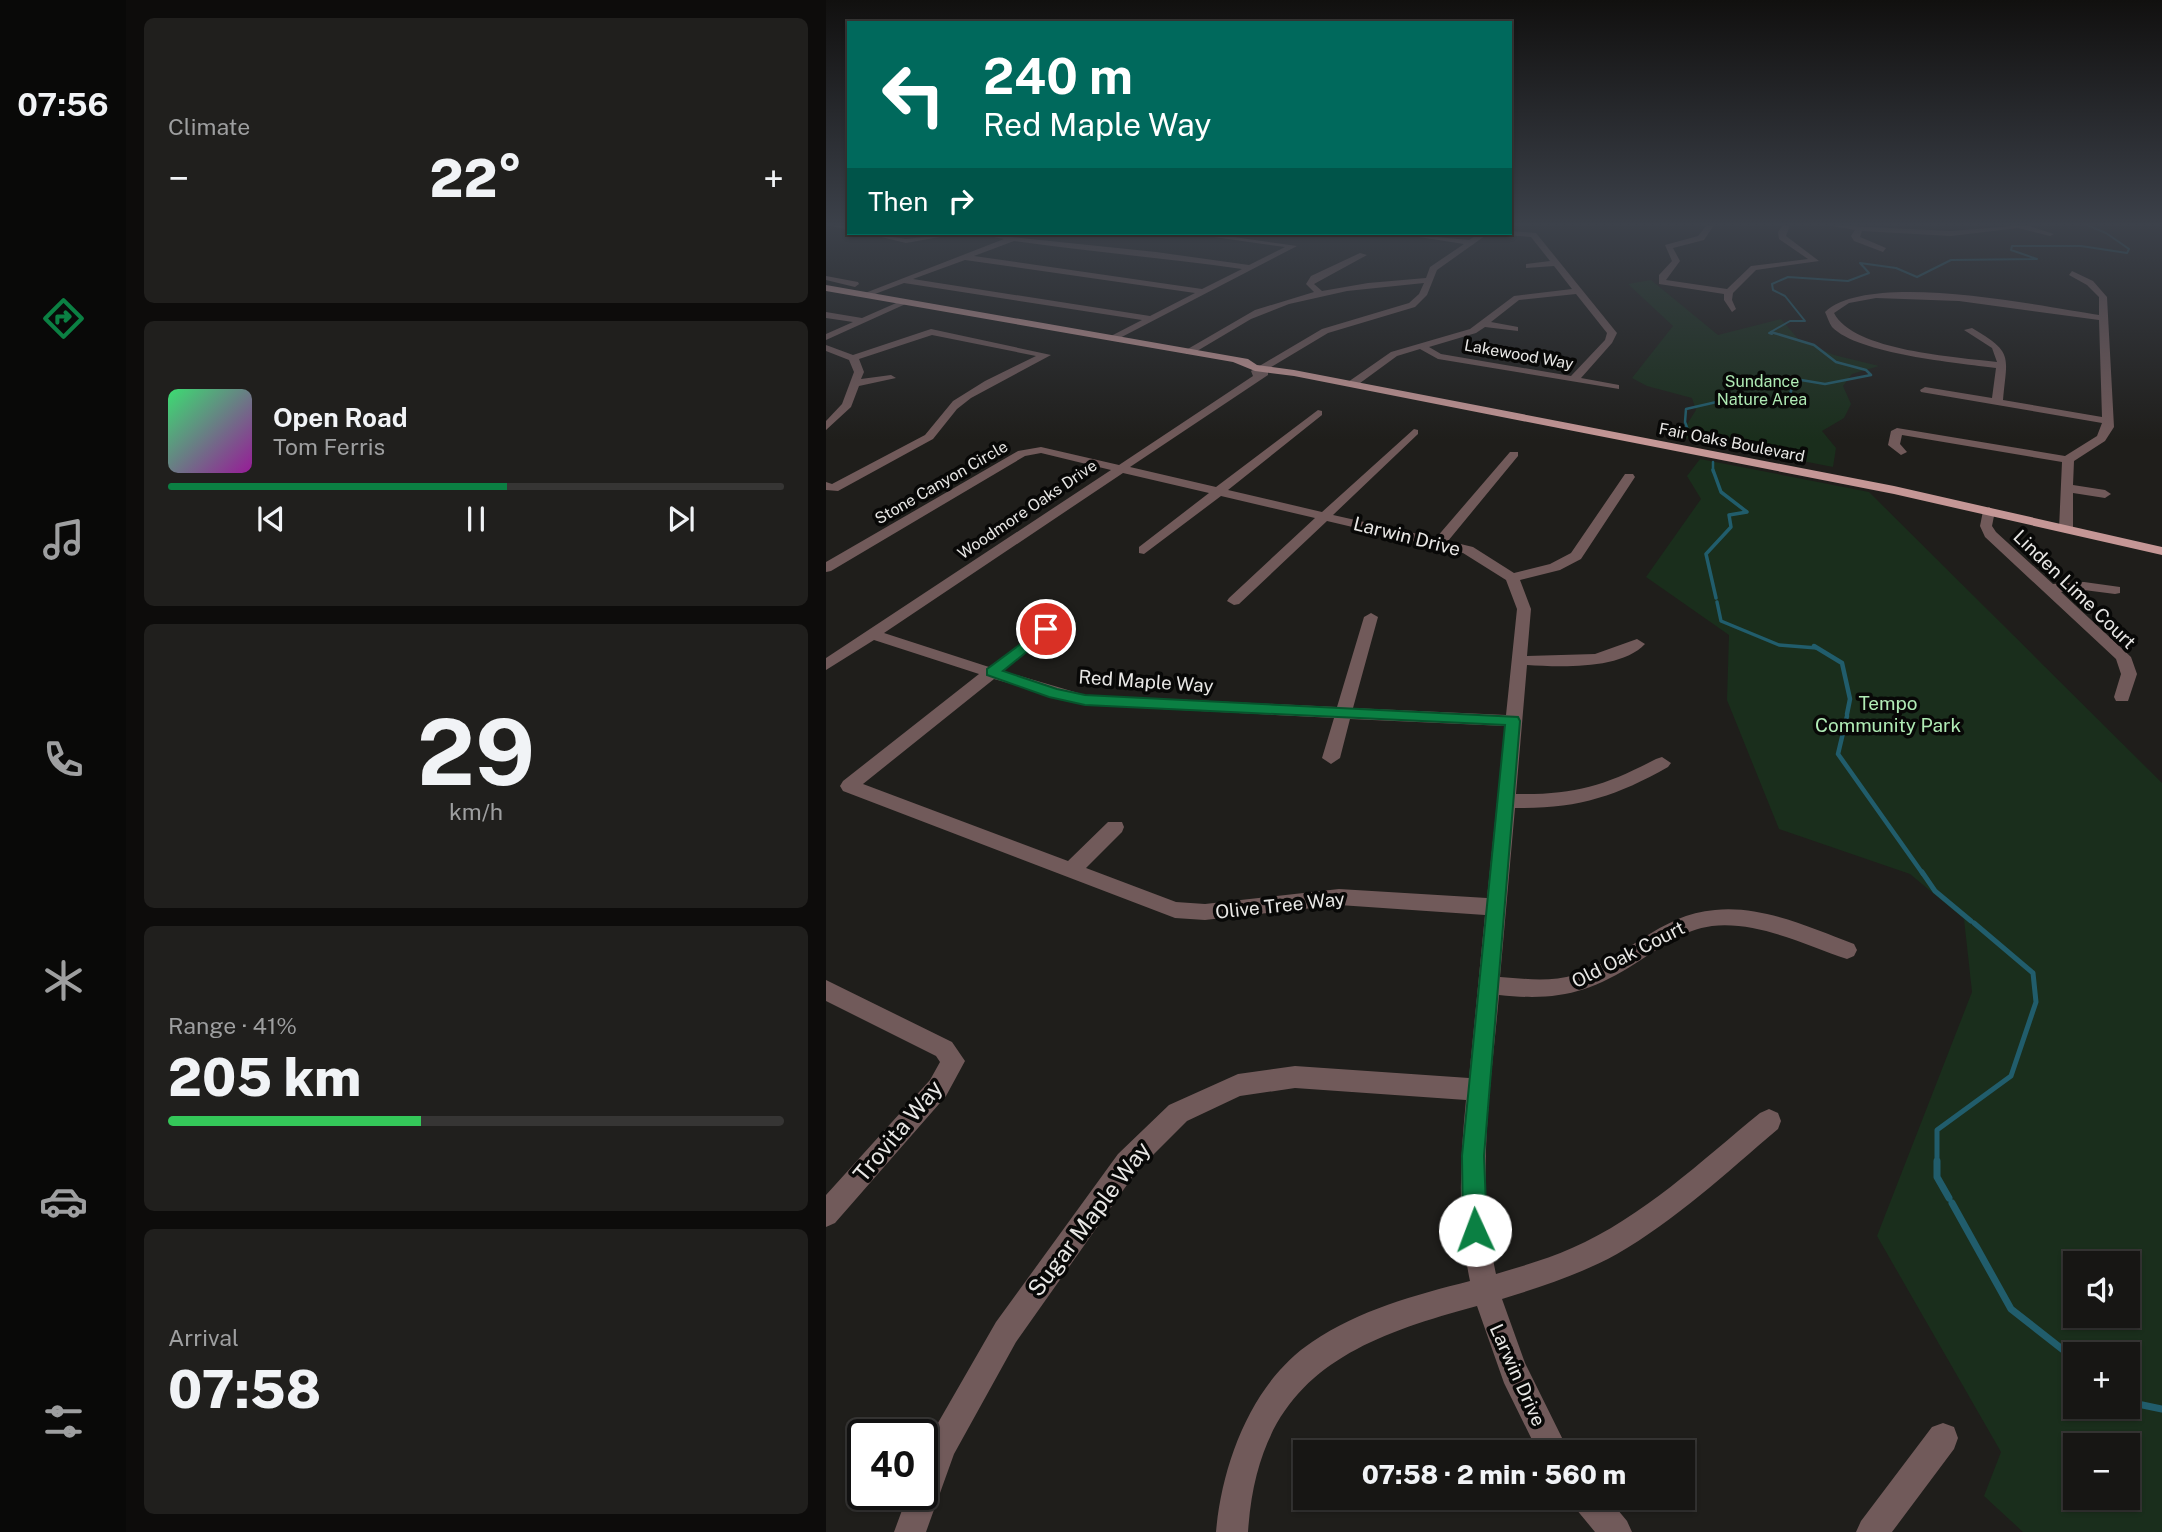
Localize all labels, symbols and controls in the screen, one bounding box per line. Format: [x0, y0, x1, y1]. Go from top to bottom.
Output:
text: 240 m [983, 47, 1133, 105]
icon: left [868, 49, 959, 140]
text: 07:56 [17, 86, 109, 123]
text: Red Maple Way [983, 106, 1211, 143]
text: Climate [168, 113, 250, 140]
text: 22° [430, 148, 522, 209]
text: − [168, 156, 189, 201]
text: + [763, 156, 784, 201]
icon: right [942, 182, 980, 220]
text: Then [868, 186, 928, 217]
icon: directions [39, 294, 88, 343]
street label: Lakewood Way [1463, 336, 1575, 374]
park label: Sundance Nature Area [1717, 372, 1807, 409]
text: Open Road [273, 402, 408, 433]
street label: Fair Oaks Boulevard [1657, 419, 1807, 466]
text: Tom Ferris [273, 433, 385, 460]
street label: Stone Canyon Circle [871, 437, 1011, 528]
street label: Woodmore Oaks Drive [954, 456, 1100, 563]
icon: previous [252, 500, 290, 538]
icon: pause [457, 500, 495, 538]
icon: next [662, 500, 700, 538]
street label: Larwin Drive [1351, 512, 1463, 560]
icon: music [39, 515, 88, 564]
street label: Linden Lime Court [2009, 525, 2141, 653]
pin [1016, 599, 1076, 659]
icon: arrive [1027, 610, 1065, 648]
street label: Red Maple Way [1078, 665, 1214, 697]
park label: Tempo Community Park [1815, 692, 1961, 736]
text: 29 [417, 699, 535, 805]
icon: phone [39, 735, 88, 784]
text: km/h [449, 798, 503, 825]
street label: Olive Tree Way [1214, 887, 1346, 923]
street label: Old Oak Court [1568, 916, 1688, 992]
icon: climate [39, 956, 88, 1005]
text: Range · 41% [168, 1012, 297, 1039]
text: 205 km [168, 1047, 361, 1108]
street label: Trovita Way [847, 1075, 948, 1187]
street label: Sugar Maple Way [1022, 1136, 1156, 1301]
icon: car [39, 1177, 88, 1226]
position arrow [1438, 1193, 1512, 1267]
map controls [2063, 1251, 2140, 1510]
button: sound [2063, 1251, 2140, 1328]
street label: Larwin Drive [1486, 1320, 1550, 1430]
text: Arrival [168, 1324, 239, 1351]
button: + [2063, 1342, 2140, 1419]
text: 07:58 [168, 1359, 321, 1420]
icon: filters [39, 1397, 88, 1446]
speed limit sign: 40 [847, 1419, 938, 1510]
button: − [2063, 1433, 2140, 1510]
text: 07:58 · 2 min · 560 m [1362, 1459, 1626, 1490]

